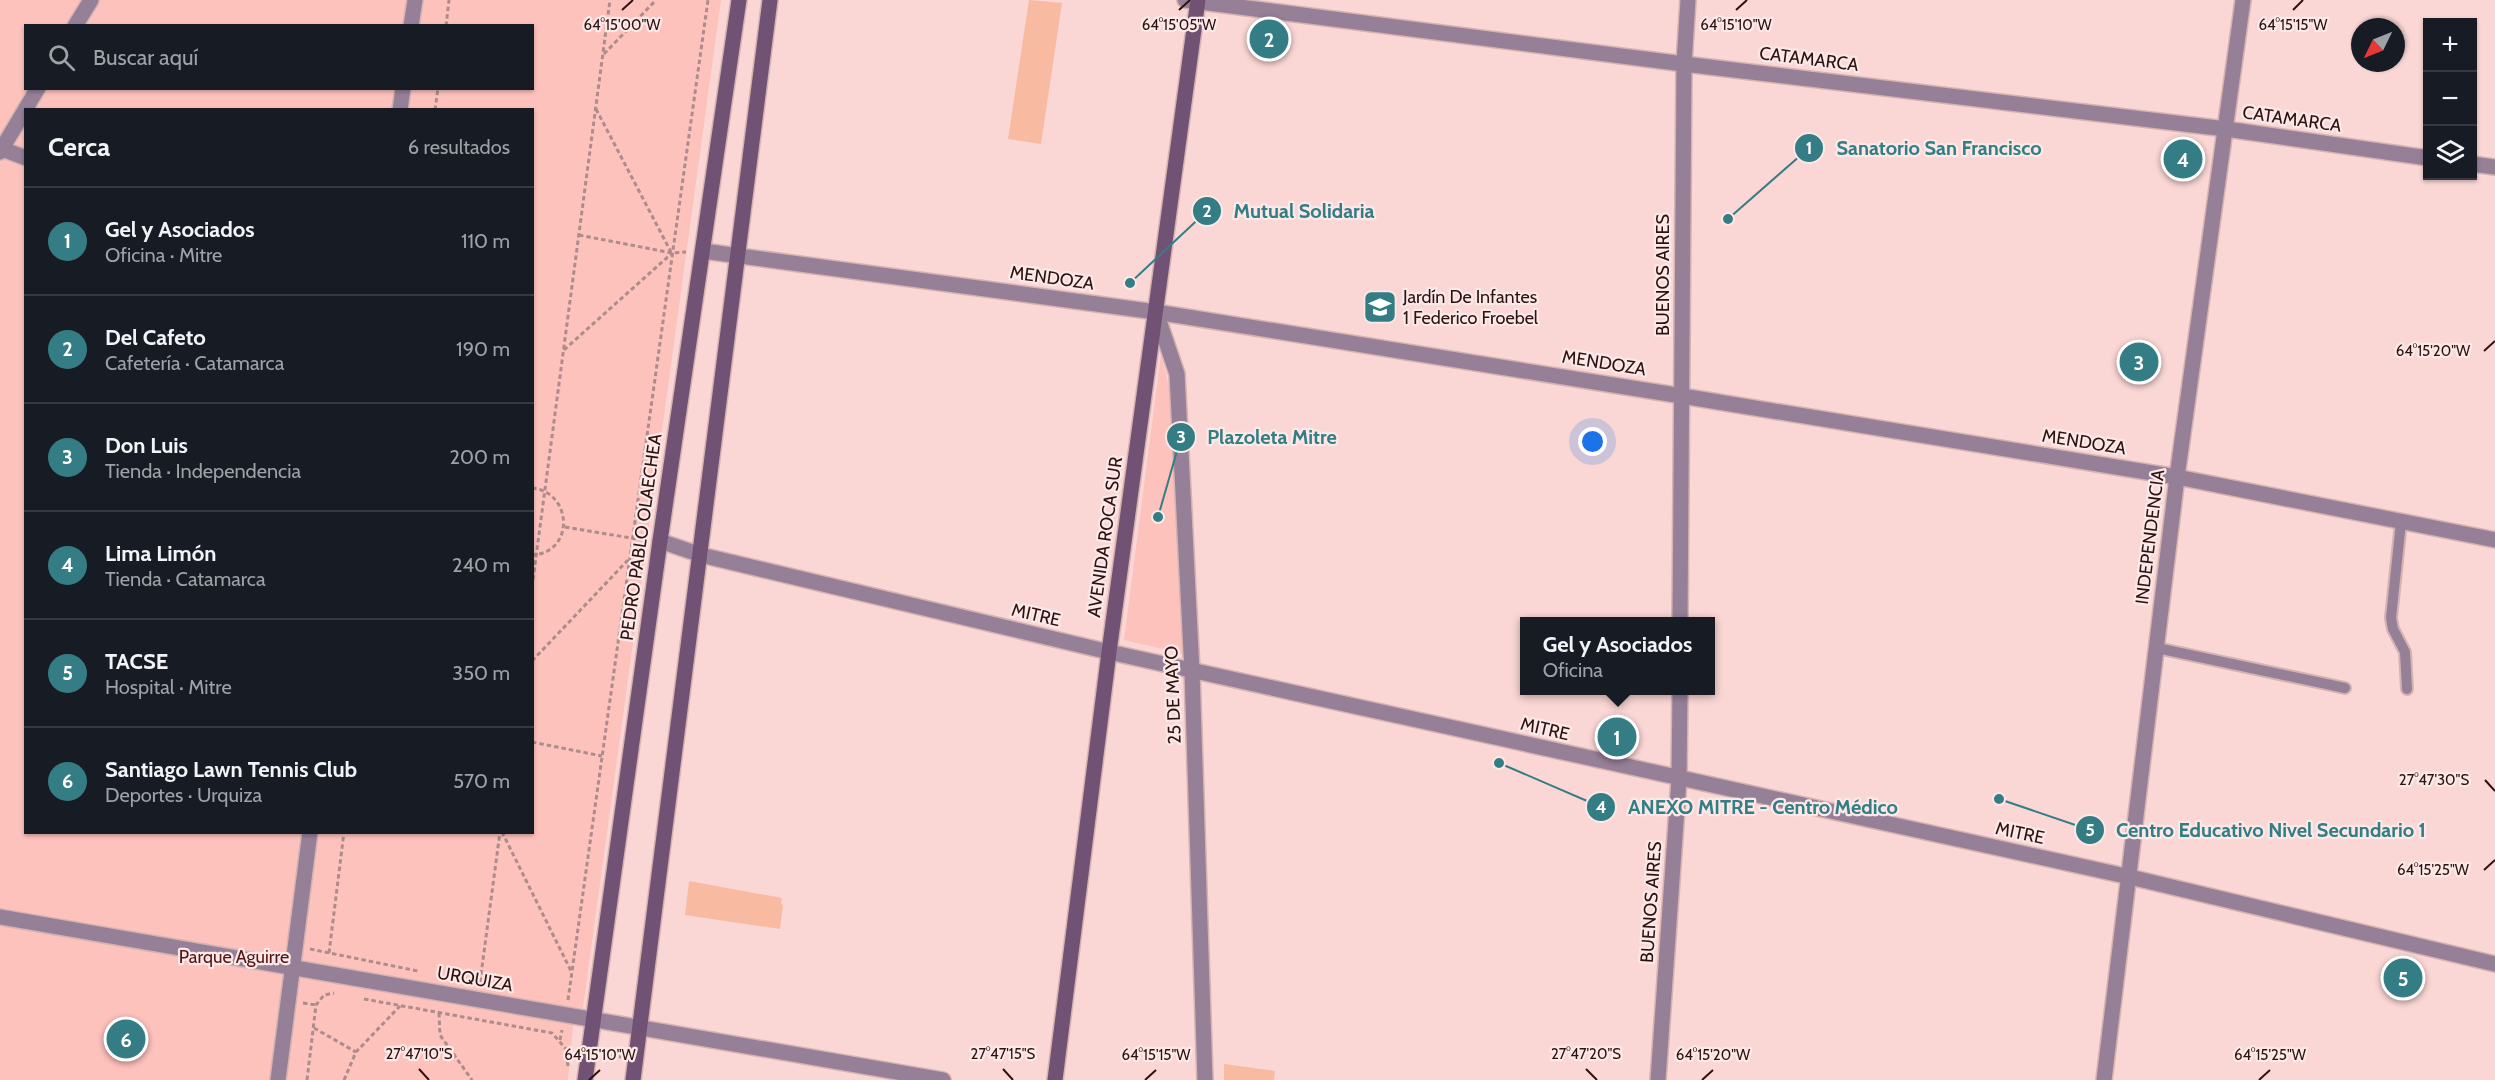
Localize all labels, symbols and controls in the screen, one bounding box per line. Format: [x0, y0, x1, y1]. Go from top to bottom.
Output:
text: 64°15'00"W [584, 16, 661, 34]
text: 64°15'05"W [1142, 16, 1217, 34]
pin: 2 [1250, 16, 1288, 62]
text: 64°15'10"W [1700, 16, 1772, 34]
text: 64°15'15"W [2259, 16, 2328, 34]
north arrow [2351, 18, 2405, 72]
map controls [2423, 18, 2477, 180]
button: + [2423, 18, 2477, 72]
search box [24, 24, 534, 90]
icon: search [45, 41, 78, 74]
street label: CATAMARCA [1758, 42, 1860, 76]
text: Buscar aquí [93, 44, 198, 71]
button: − [2423, 72, 2477, 126]
street label: CATAMARCA [2241, 101, 2343, 137]
button: layers [2423, 126, 2477, 180]
callout: Sanatorio San Francisco [1794, 129, 2053, 167]
text: Cerca [48, 131, 110, 163]
text: 6 resultados [408, 135, 510, 159]
text: Sanatorio San Francisco [1836, 136, 2042, 160]
pin: 4 [2164, 136, 2202, 182]
text: 1 [1806, 137, 1812, 159]
callout: Mutual Solidaria [1192, 192, 1387, 230]
text: Mutual Solidaria [1234, 199, 1374, 223]
text: 2 [1202, 200, 1212, 222]
street label: BUENOS AIRES [1652, 214, 1674, 336]
text: Gel y Asociados [105, 216, 255, 243]
text: 1 [64, 229, 71, 253]
text: 110 m [461, 229, 510, 253]
text: Oficina · Mitre [105, 243, 222, 267]
street label: MENDOZA [1008, 261, 1096, 295]
place label: Jardín De Infantes 1 Federico Froebel [1402, 286, 1539, 329]
school or university icon: Jardín De Infantes 1 Federico Froebel [1362, 289, 1398, 325]
text: Del Cafeto [105, 324, 206, 351]
text: 2 [62, 337, 73, 361]
text: 190 m [456, 337, 510, 361]
pin: 3 [2120, 340, 2158, 385]
text: 64°15'20"W [2396, 342, 2471, 360]
street label: MENDOZA [1560, 346, 1648, 380]
text: Cafetería · Catamarca [105, 351, 284, 375]
callout: Plazoleta Mitre [1166, 418, 1349, 456]
text: Plazoleta Mitre [1207, 425, 1337, 449]
street label: MENDOZA [2040, 425, 2128, 459]
text: 3 [1176, 426, 1186, 448]
your location [1578, 427, 1607, 456]
text: Don Luis [105, 432, 188, 459]
street label: PEDRO PABLO OLAECHEA [616, 432, 666, 642]
text: 3 [62, 445, 73, 469]
text: 200 m [450, 445, 510, 469]
street label: AVENIDA ROCA SUR [1083, 455, 1127, 619]
text: Tienda · Independencia [105, 459, 301, 483]
street label: INDEPENDENCIA [2131, 468, 2169, 606]
text: Lima Limón [105, 540, 216, 567]
text: 4 [61, 553, 74, 577]
text: 240 m [452, 553, 510, 577]
text: Tienda · Catamarca [105, 567, 266, 591]
street label: MITRE [1009, 599, 1063, 631]
popup [1520, 617, 1715, 695]
text: Gel y Asociados [1543, 631, 1692, 658]
street label: 25 DE MAYO [1160, 645, 1186, 745]
text: TACSE [105, 648, 168, 675]
text: Oficina [1543, 658, 1603, 682]
text: 5 [62, 661, 73, 685]
text: 350 m [452, 661, 510, 685]
text: Hospital · Mitre [105, 675, 232, 699]
street label: MITRE [1518, 713, 1572, 745]
pin: 1 [1598, 714, 1636, 760]
text: Santiago Lawn Tennis Club [105, 756, 357, 783]
text: 6 [62, 769, 73, 793]
text: 570 m [453, 769, 510, 793]
text: 27°47'30"S [2399, 771, 2469, 789]
text: Deportes · Urquiza [105, 783, 262, 807]
callout: ANEXO MITRE - Centro Médico [1586, 788, 1910, 826]
text: ANEXO MITRE - Centro Médico [1628, 795, 1898, 819]
text: 4 [1595, 796, 1607, 818]
callout: Centro Educativo Nivel Secundario 1 [2075, 811, 2438, 849]
street label: MITRE [1993, 817, 2047, 849]
text: Centro Educativo Nivel Secundario 1 [2116, 818, 2426, 842]
text: 5 [2085, 819, 2095, 841]
street label: BUENOS AIRES [1636, 840, 1666, 964]
text: 64°15'25"W [2397, 861, 2470, 879]
park label: Parque Aguirre [179, 946, 289, 968]
pin: 5 [2384, 956, 2422, 1000]
street label: URQUIZA [435, 962, 515, 996]
pin: 6 [106, 1016, 146, 1062]
text: 27°47'10"S [385, 1045, 453, 1063]
text: 27°47'15"S [971, 1045, 1036, 1063]
text: 27°47'20"S [1551, 1045, 1621, 1063]
text: 64°15'10"W [564, 1046, 636, 1064]
text: 64°15'15"W [1122, 1046, 1191, 1064]
text: 64°15'20"W [1676, 1046, 1751, 1064]
text: 64°15'25"W [2234, 1046, 2307, 1064]

